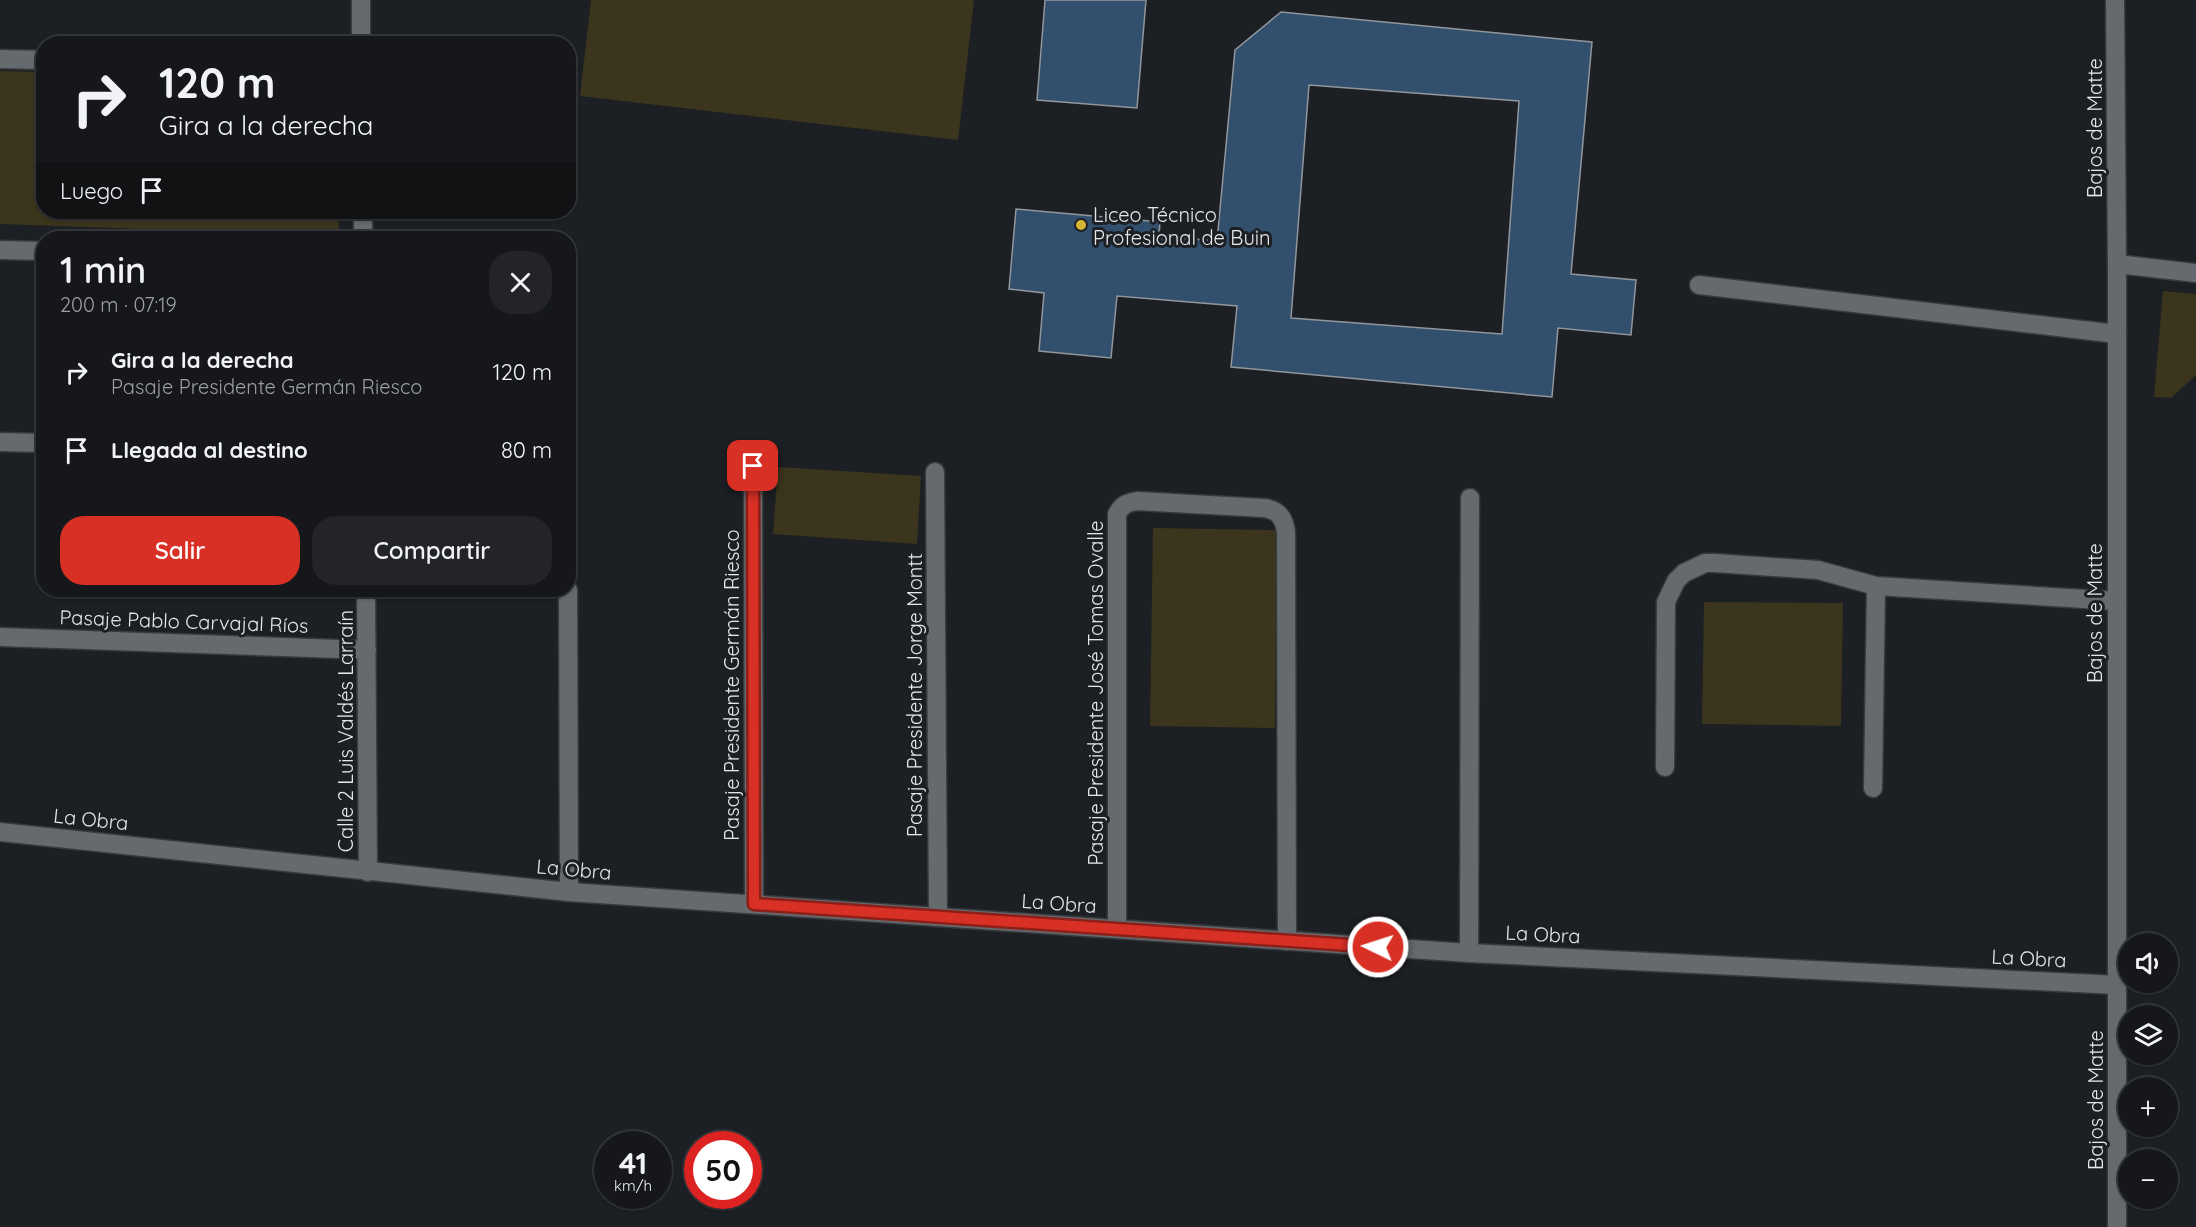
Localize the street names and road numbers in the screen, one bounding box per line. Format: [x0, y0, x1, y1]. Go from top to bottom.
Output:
street label: Bajos de Matte [2082, 58, 2107, 198]
street label: Pasaje Presidente José Tomas Ovalle [1083, 520, 1108, 866]
street label: Pasaje Presidente Germán Riesco [719, 529, 744, 841]
street label: Bajos de Matte [2082, 543, 2107, 683]
street label: Pasaje Presidente Jorge Montt [902, 553, 927, 837]
street label: Pasaje Pablo Carvajal Ríos [59, 604, 309, 638]
street label: Calle 2 Luis Valdés Larraín [333, 610, 358, 852]
street label: La Obra [52, 803, 130, 835]
street label: La Obra [535, 853, 613, 885]
street label: La Obra [1021, 888, 1097, 918]
street label: La Obra [1505, 920, 1581, 948]
street label: La Obra [1991, 944, 2067, 972]
street label: Bajos de Matte [2083, 1030, 2108, 1170]

